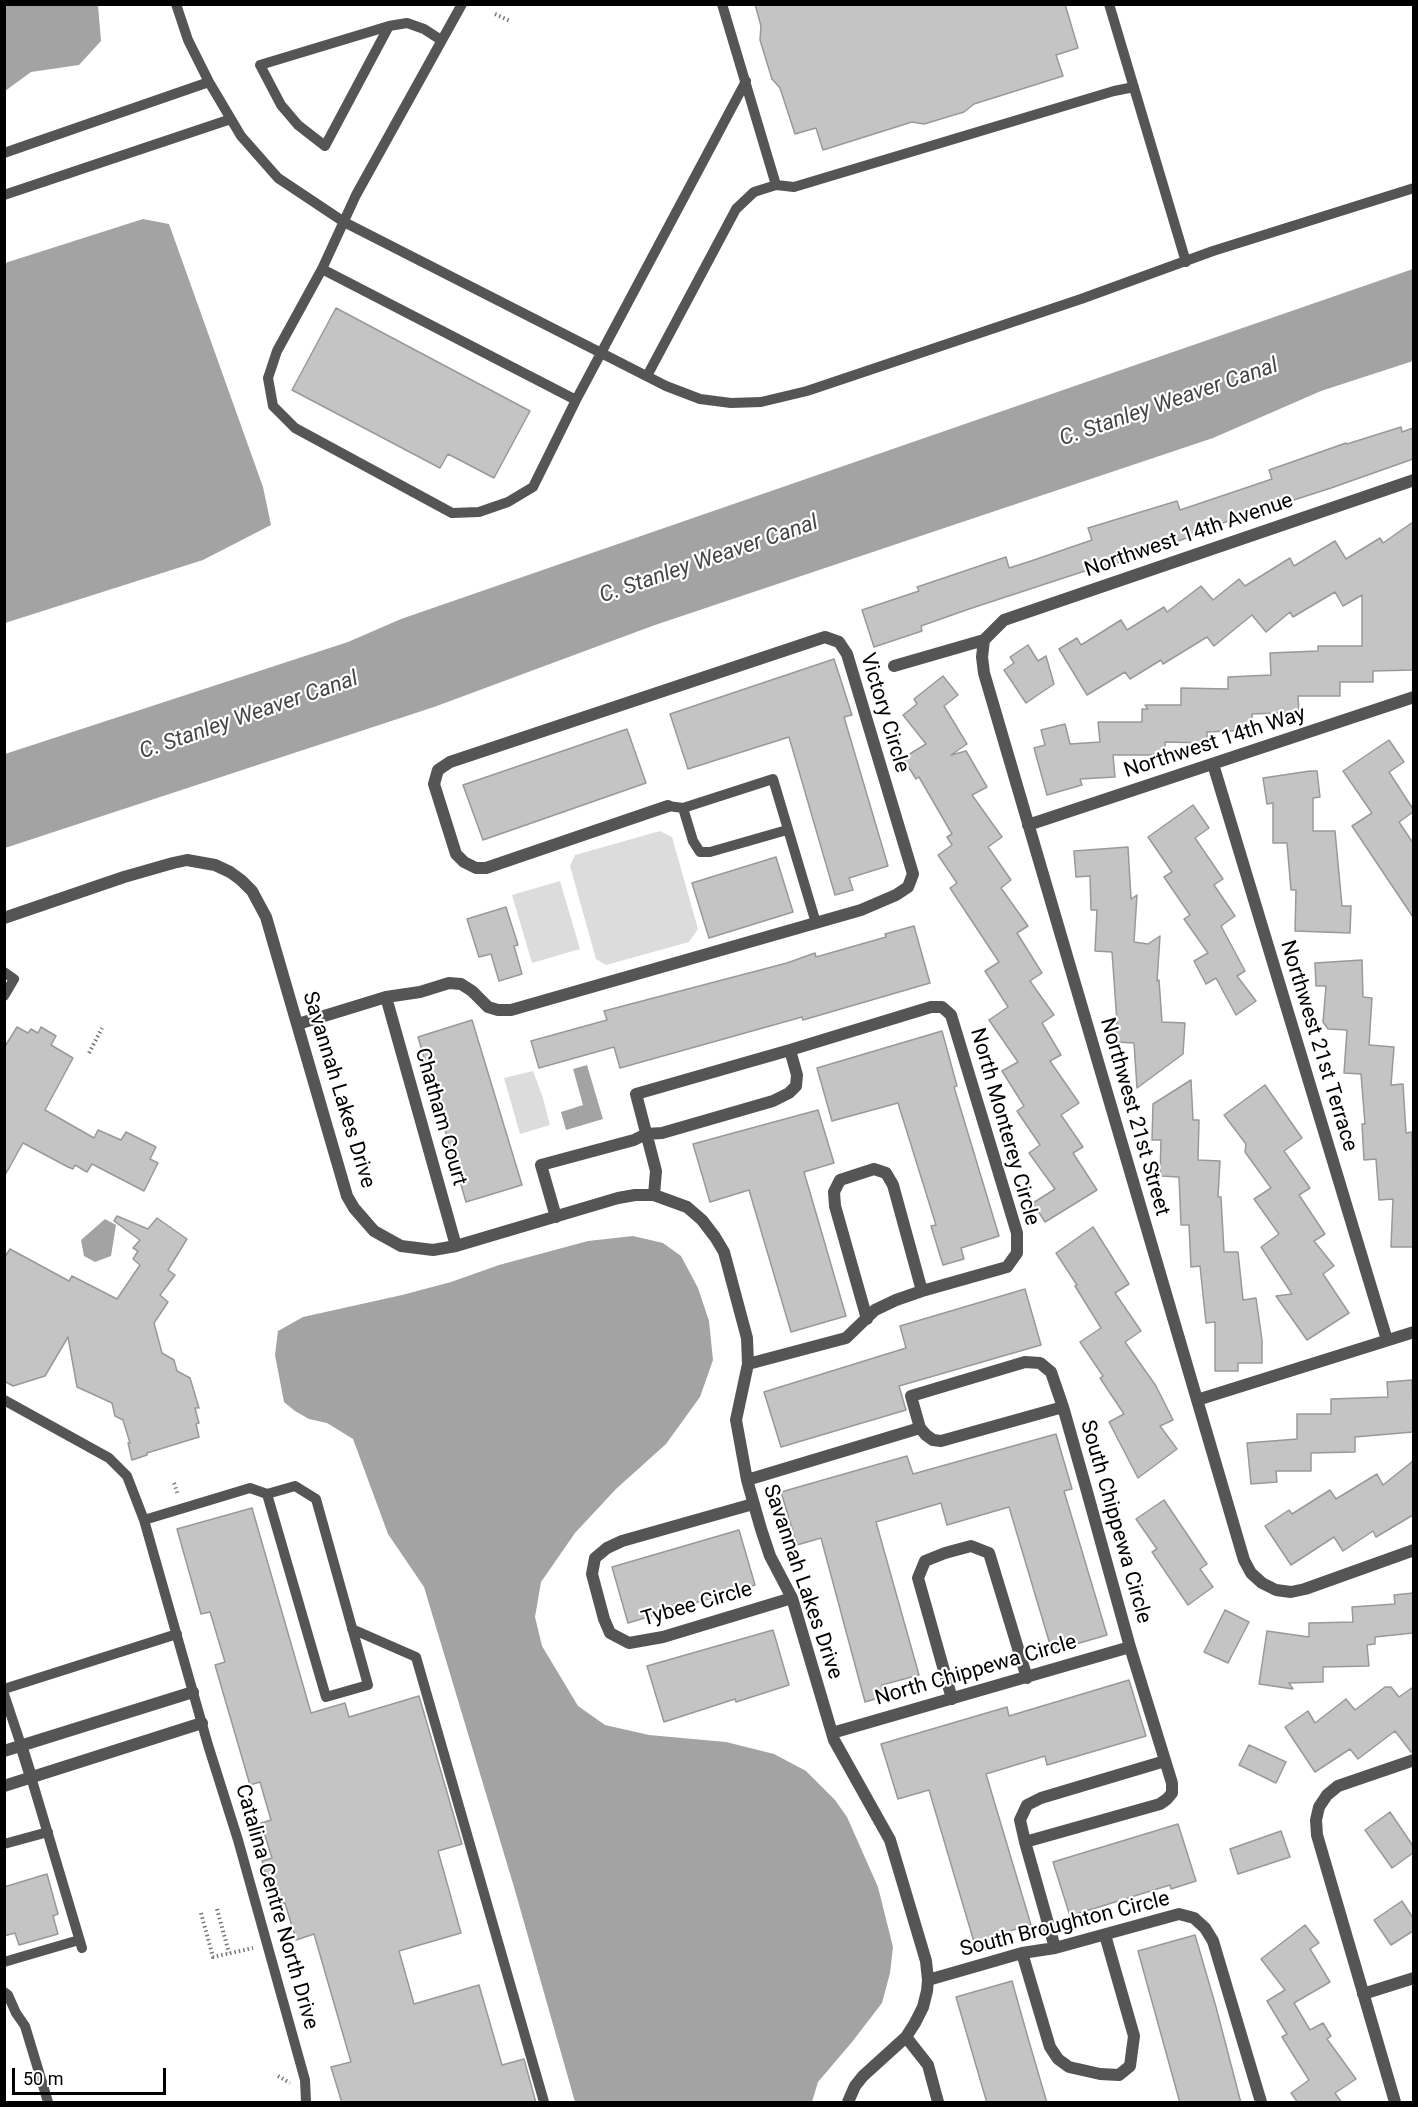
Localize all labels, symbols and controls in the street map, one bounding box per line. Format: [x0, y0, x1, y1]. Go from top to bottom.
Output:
water label: C. Stanley Weaver Canal [1056, 353, 1282, 453]
street label: Northwest 14th Avenue [1081, 488, 1297, 584]
water label: C. Stanley Weaver Canal [596, 510, 822, 610]
street label: Victory Circle [854, 650, 914, 776]
water label: C. Stanley Weaver Canal [136, 666, 362, 766]
street label: Northwest 14th Way [1121, 702, 1309, 784]
street label: Northwest 21st Terrace [1274, 937, 1362, 1155]
street label: Savannah Lakes Drive [296, 989, 380, 1191]
street label: Northwest 21st Street [1094, 1015, 1174, 1219]
street label: North Monterey Circle [964, 1025, 1044, 1229]
street label: Chatham Court [408, 1045, 472, 1189]
street label: South Chippewa Circle [1074, 1418, 1156, 1626]
street label: Savannah Lakes Drive [757, 1481, 847, 1683]
street label: Tybee Circle [639, 1577, 755, 1633]
street label: North Chippewa Circle [872, 1630, 1080, 1712]
street label: Catalina Centre North Drive [229, 1782, 323, 2032]
street label: South Broughton Circle [958, 1887, 1172, 1963]
scale bar [15, 2056, 170, 2094]
text: 50 m [23, 2068, 63, 2089]

